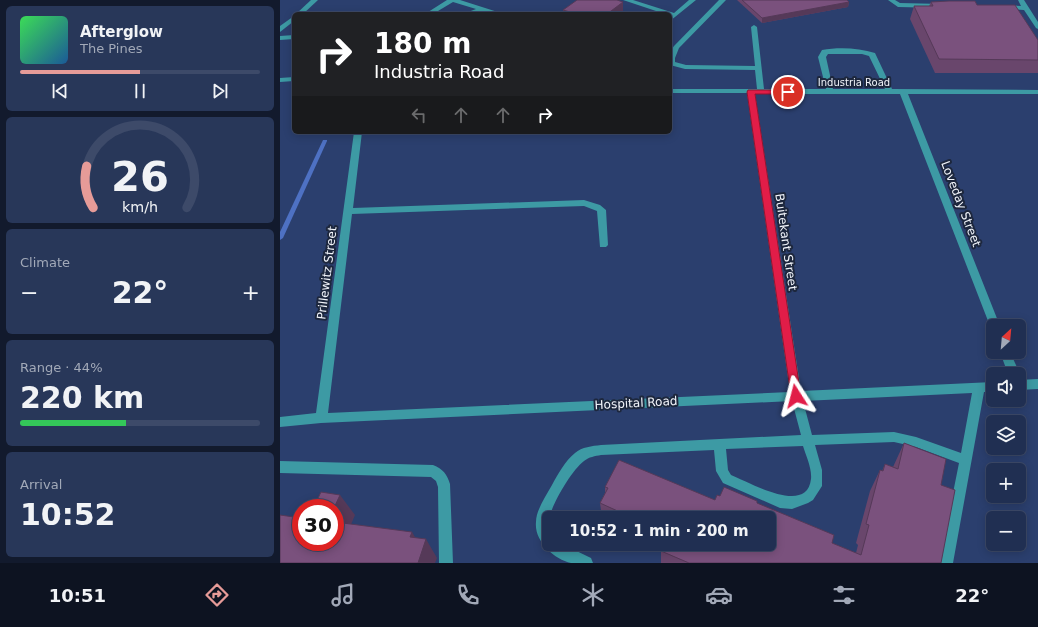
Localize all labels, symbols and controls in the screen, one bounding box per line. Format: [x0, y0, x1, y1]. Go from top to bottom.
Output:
text: Afterglow [80, 23, 163, 41]
text: 180 m [374, 27, 471, 60]
icon: right [308, 28, 360, 80]
text: The Pines [80, 41, 143, 56]
text: Industria Road [374, 61, 504, 82]
pin [771, 75, 805, 109]
street label: Industria Road [818, 77, 890, 88]
icon: previous [49, 80, 71, 102]
icon: pause [129, 80, 151, 102]
icon: next [209, 80, 231, 102]
icon: arrive [777, 81, 799, 103]
icon: left [408, 104, 430, 126]
icon: ahead [450, 104, 472, 126]
icon: ahead [492, 104, 514, 126]
icon: right [534, 104, 556, 126]
text: 26 [111, 152, 169, 201]
street label: Loveday Street [938, 159, 984, 249]
street label: Buitekant Street [772, 193, 800, 292]
text: km/h [122, 199, 158, 215]
street label: Prillewitz Street [314, 225, 340, 320]
text: Climate [20, 255, 70, 270]
text: 22° [112, 275, 168, 310]
text: − [20, 280, 38, 305]
text: + [242, 280, 260, 305]
north arrow [986, 319, 1026, 359]
map controls [986, 319, 1026, 551]
text: Range · 44% [20, 360, 103, 375]
button: sound [986, 367, 1026, 407]
position arrow [775, 375, 817, 417]
text: 220 km [20, 380, 144, 415]
street label: Hospital Road [594, 394, 678, 412]
button: layers [986, 415, 1026, 455]
button: + [986, 463, 1026, 503]
text: Arrival [20, 477, 62, 492]
text: 10:52 [20, 497, 116, 532]
speed limit sign: 30 [292, 499, 344, 551]
button: − [986, 511, 1026, 551]
text: 10:52 · 1 min · 200 m [569, 522, 749, 540]
icon: directions [203, 581, 231, 609]
icon: music [329, 581, 357, 609]
icon: phone [454, 581, 482, 609]
icon: climate [579, 581, 607, 609]
icon: car [705, 581, 733, 609]
icon: filters [830, 581, 858, 609]
text: 10:51 [49, 585, 106, 606]
text: 22° [955, 585, 989, 606]

